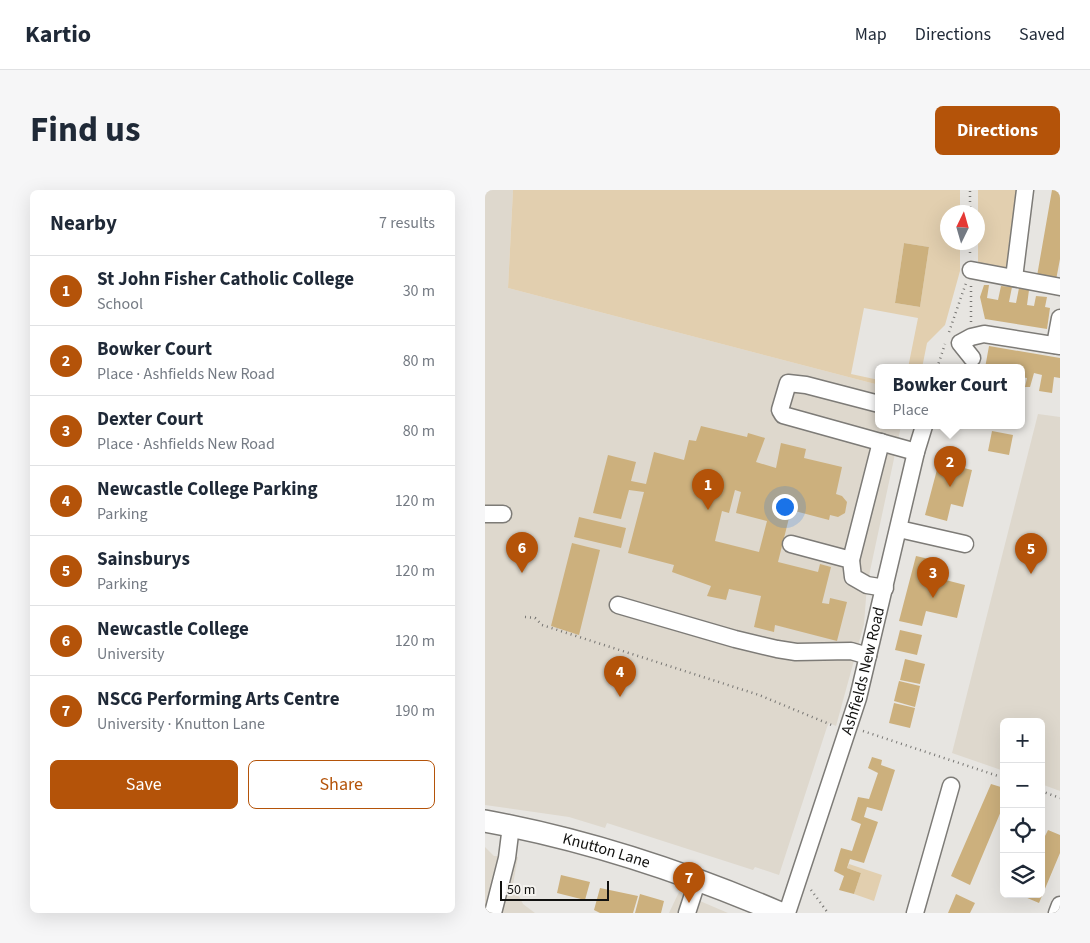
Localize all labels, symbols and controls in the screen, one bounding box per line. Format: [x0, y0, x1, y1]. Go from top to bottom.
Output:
text: Kartio [25, 17, 91, 52]
text: Map [855, 22, 887, 47]
text: Directions [915, 22, 991, 47]
text: Saved [1019, 22, 1065, 47]
text: Find us [30, 105, 140, 155]
button: Directions [935, 106, 1060, 155]
north arrow [940, 205, 985, 250]
text: Nearby [50, 208, 117, 238]
text: 7 results [379, 212, 435, 234]
text: St John Fisher Catholic College [97, 266, 354, 293]
text: 1 [62, 280, 70, 302]
text: 30 m [403, 280, 435, 302]
text: School [97, 293, 143, 315]
text: Bowker Court [97, 336, 212, 363]
text: 2 [62, 350, 70, 372]
text: 80 m [403, 350, 435, 372]
text: Place · Ashfields New Road [97, 363, 275, 385]
popup [875, 364, 1025, 429]
text: Bowker Court [893, 372, 1007, 399]
text: Place [893, 399, 929, 421]
text: Dexter Court [97, 406, 203, 433]
text: 3 [62, 420, 70, 442]
text: 80 m [403, 420, 435, 442]
text: Place · Ashfields New Road [97, 433, 275, 455]
pin: 2 [934, 446, 966, 487]
pin: 1 [692, 469, 724, 510]
text: Newcastle College Parking [97, 476, 318, 503]
text: 4 [62, 490, 70, 512]
text: 120 m [395, 490, 435, 512]
your location [772, 494, 798, 520]
text: Parking [97, 503, 148, 525]
pin: 6 [506, 532, 538, 573]
pin: 5 [1015, 533, 1047, 574]
text: Sainsburys [97, 546, 190, 573]
pin: 3 [917, 557, 949, 598]
text: 5 [62, 560, 70, 582]
text: 120 m [395, 560, 435, 582]
text: Parking [97, 573, 148, 595]
street label: Ashfields New Road [836, 605, 890, 738]
text: Newcastle College [97, 616, 249, 643]
text: 6 [62, 630, 70, 652]
text: 120 m [395, 630, 435, 652]
text: University [97, 643, 164, 665]
pin: 4 [604, 656, 636, 697]
text: NSCG Performing Arts Centre [97, 686, 340, 713]
text: 7 [62, 700, 70, 722]
text: 190 m [395, 700, 435, 722]
text: University · Knutton Lane [97, 713, 265, 735]
map controls [1000, 718, 1045, 898]
button: + [1000, 718, 1045, 763]
button: Save [50, 760, 238, 809]
button: Share [248, 760, 435, 809]
button: − [1000, 763, 1045, 808]
button: locate [1000, 808, 1045, 853]
street label: Knutton Lane [560, 827, 653, 874]
button: layers [1000, 853, 1045, 898]
pin: 7 [673, 862, 705, 903]
scale bar [500, 878, 609, 901]
text: 50 m [507, 880, 535, 900]

